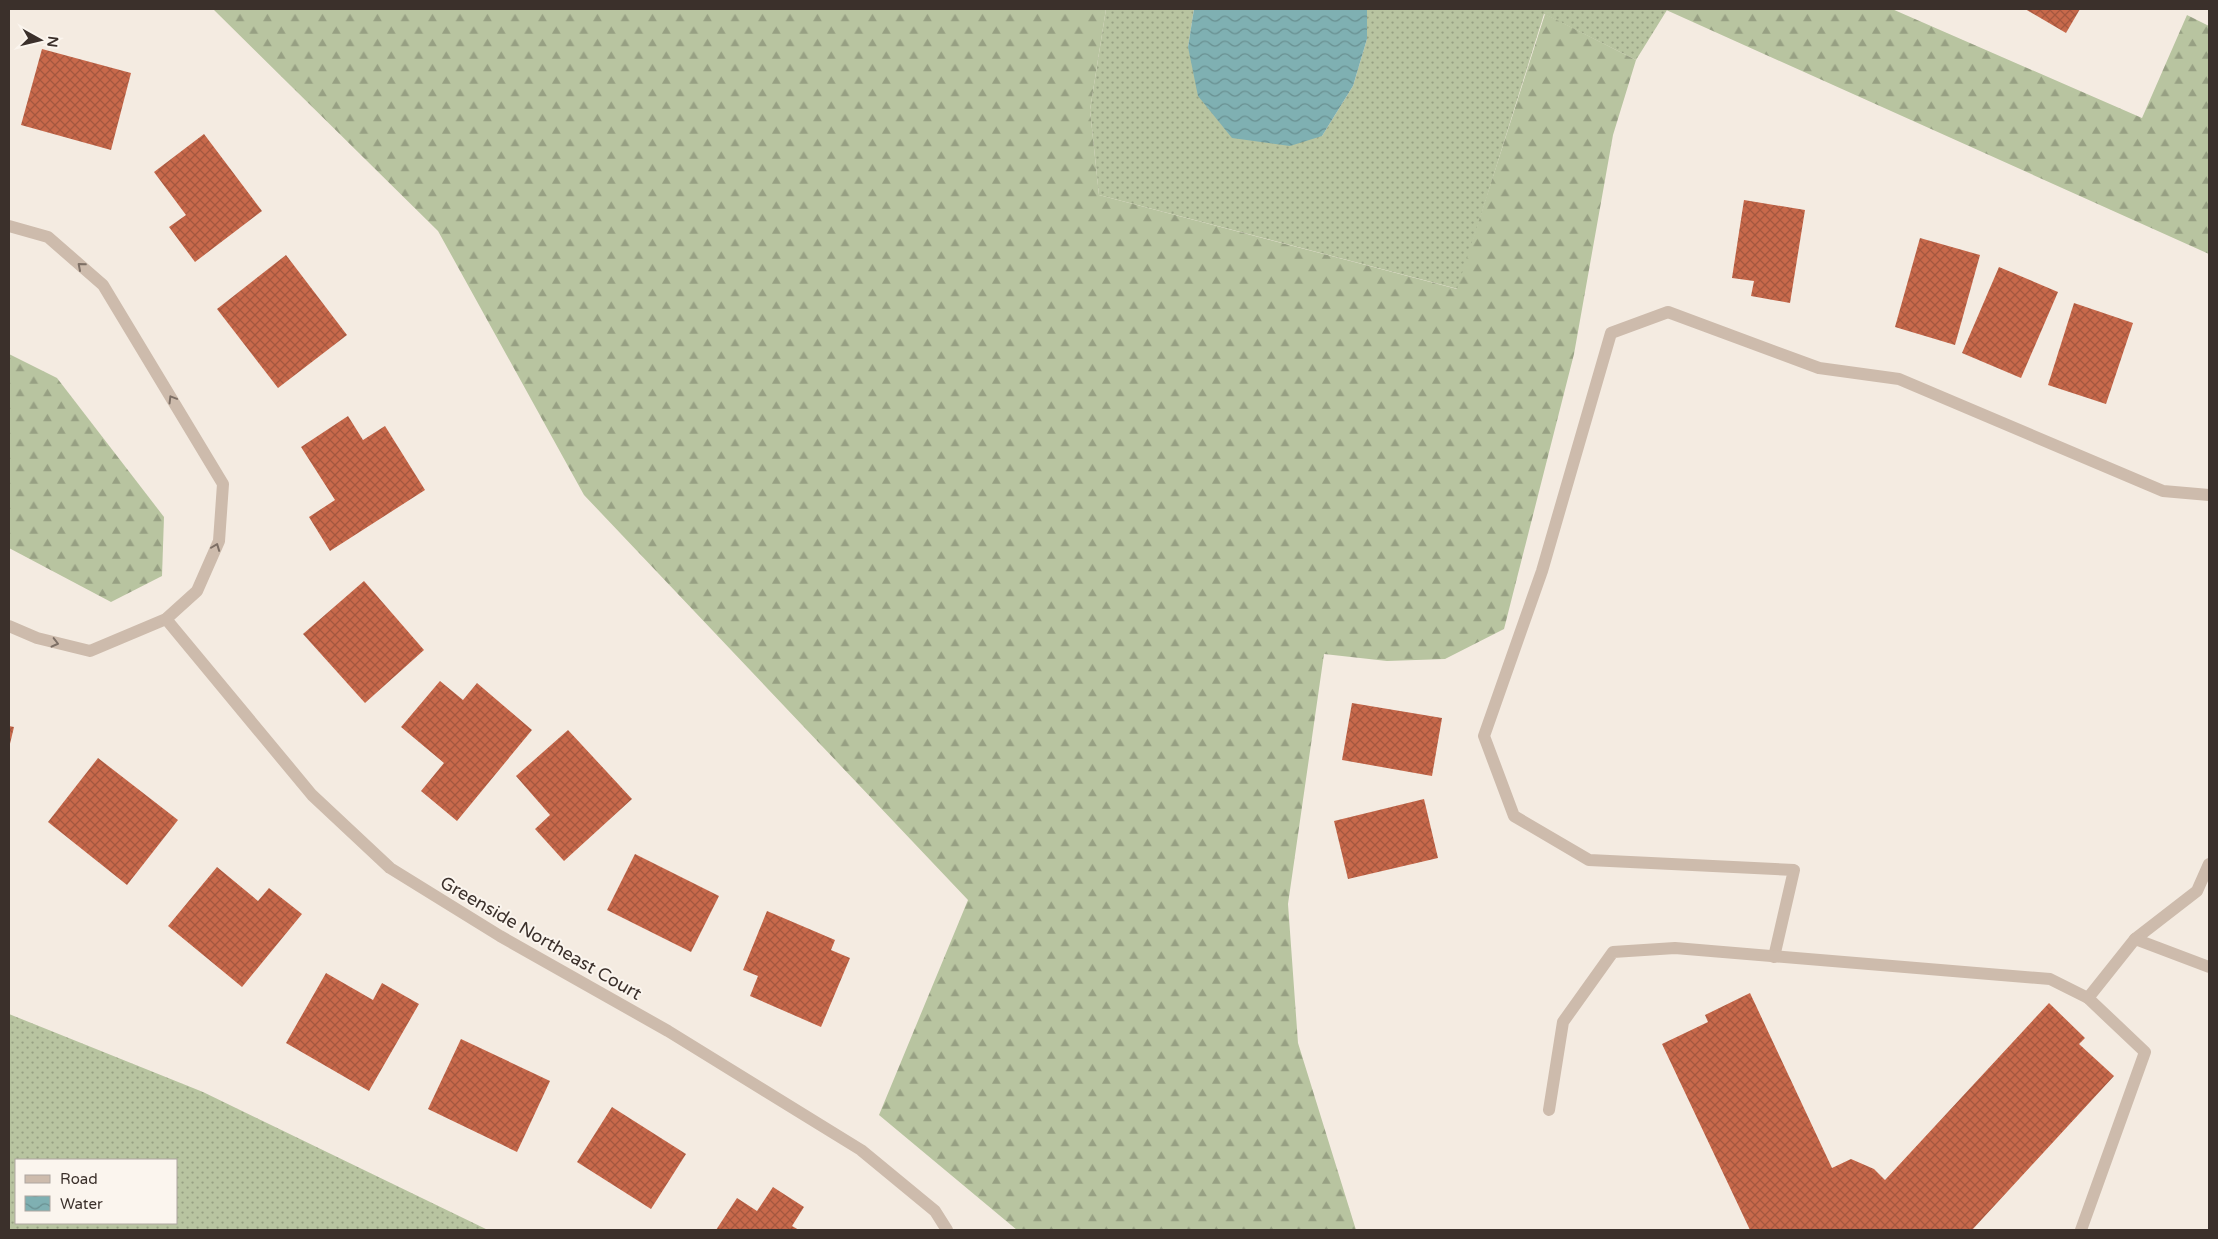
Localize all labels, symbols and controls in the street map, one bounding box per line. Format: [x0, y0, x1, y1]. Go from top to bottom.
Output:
north arrow [15, 15, 65, 65]
text: N [43, 35, 62, 48]
one-way arrow [78, 263, 87, 272]
one-way arrow [168, 396, 178, 405]
one-way arrow [210, 543, 220, 552]
one-way arrow [50, 637, 59, 648]
street label: Greenside Northeast Court [436, 871, 646, 1005]
legend [15, 1159, 178, 1224]
text: Road [60, 1170, 98, 1188]
text: Water [60, 1195, 103, 1213]

